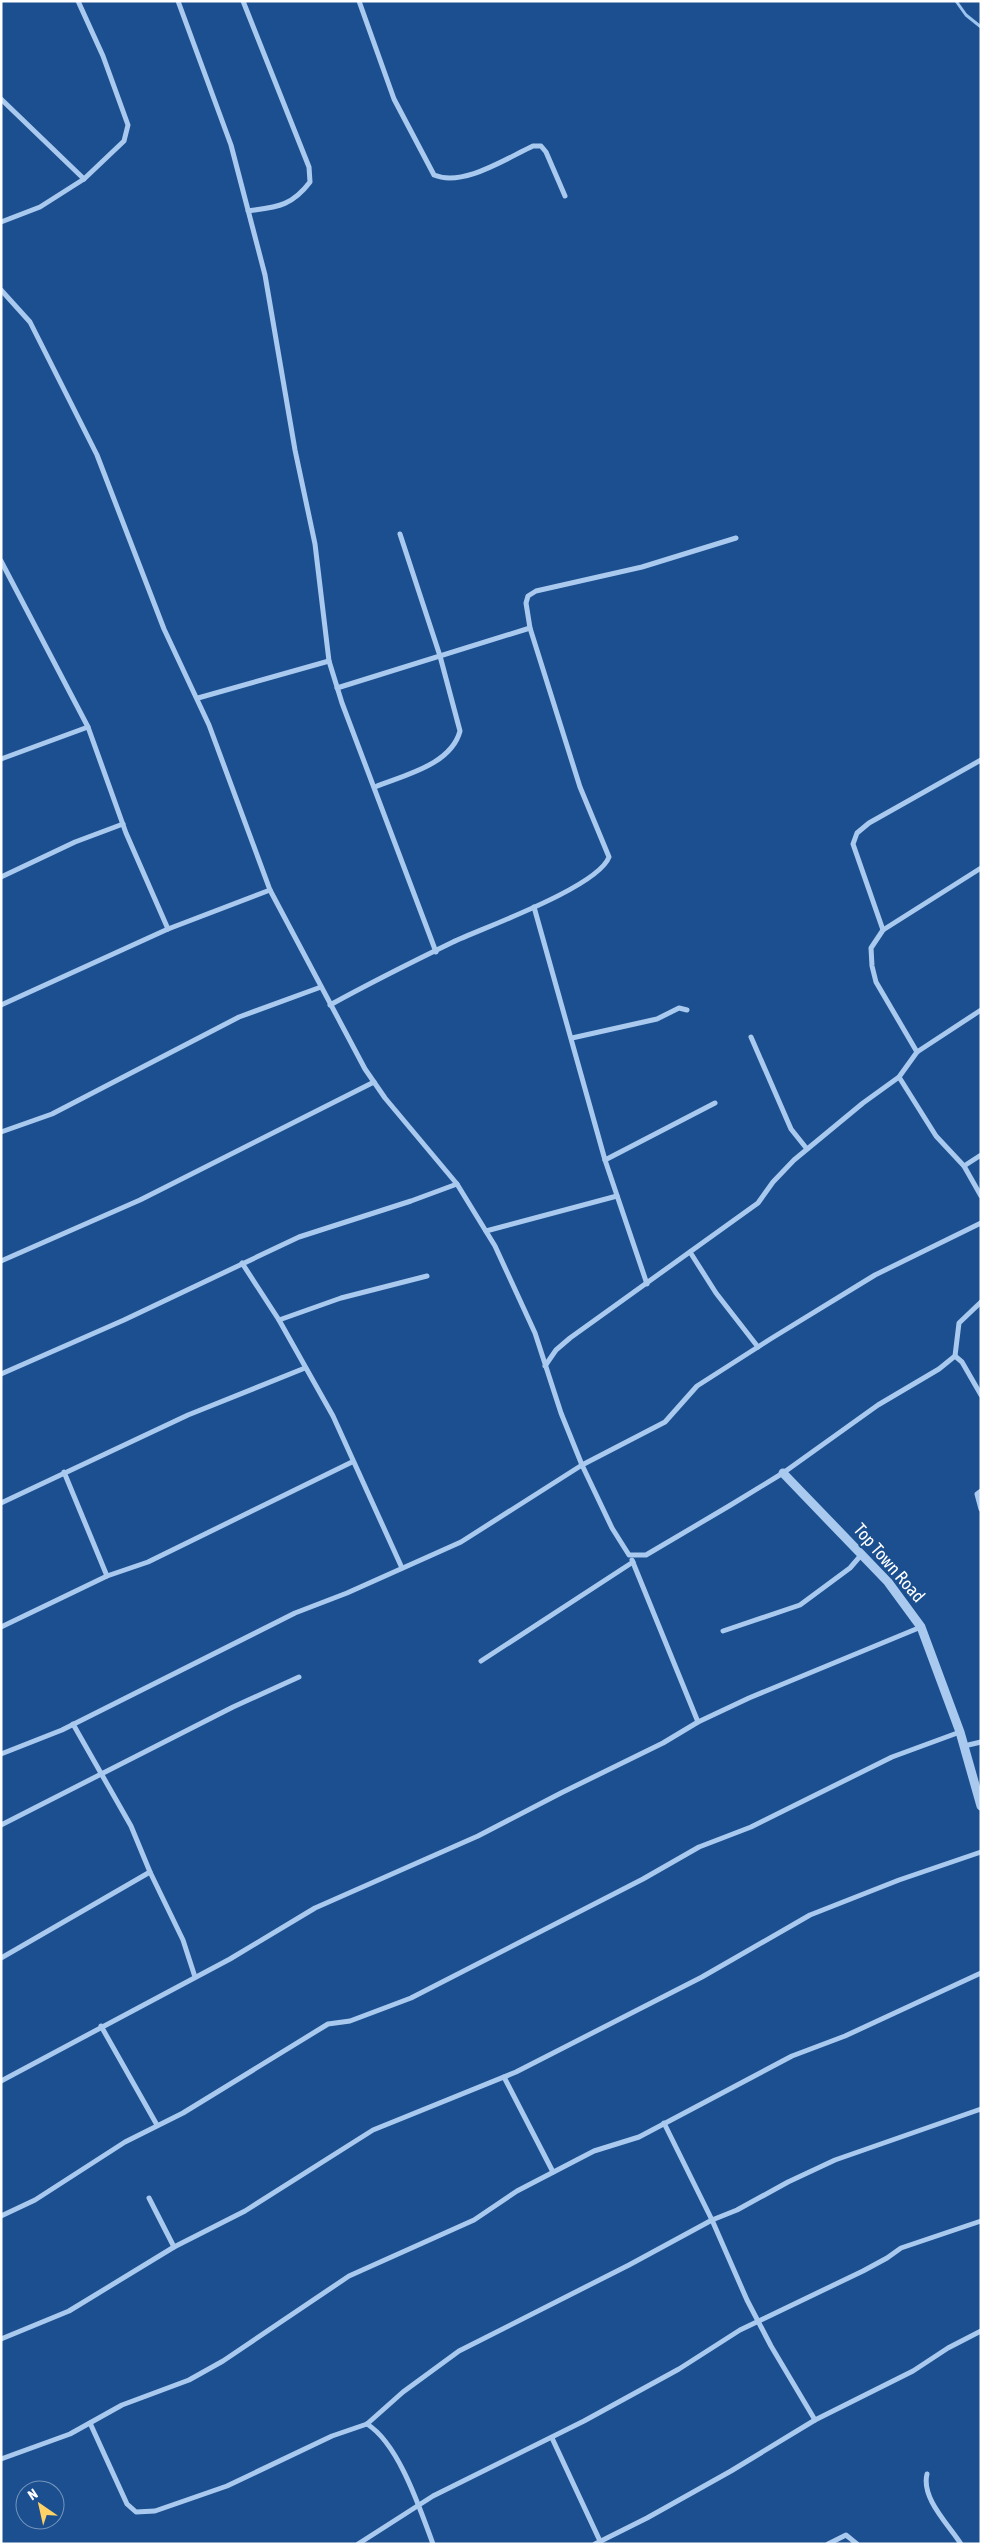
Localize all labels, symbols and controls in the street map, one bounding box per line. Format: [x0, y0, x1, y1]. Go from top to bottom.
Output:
street label: Top Town Road [849, 1519, 929, 1606]
north arrow [15, 2480, 65, 2530]
text: N [25, 2485, 41, 2503]

